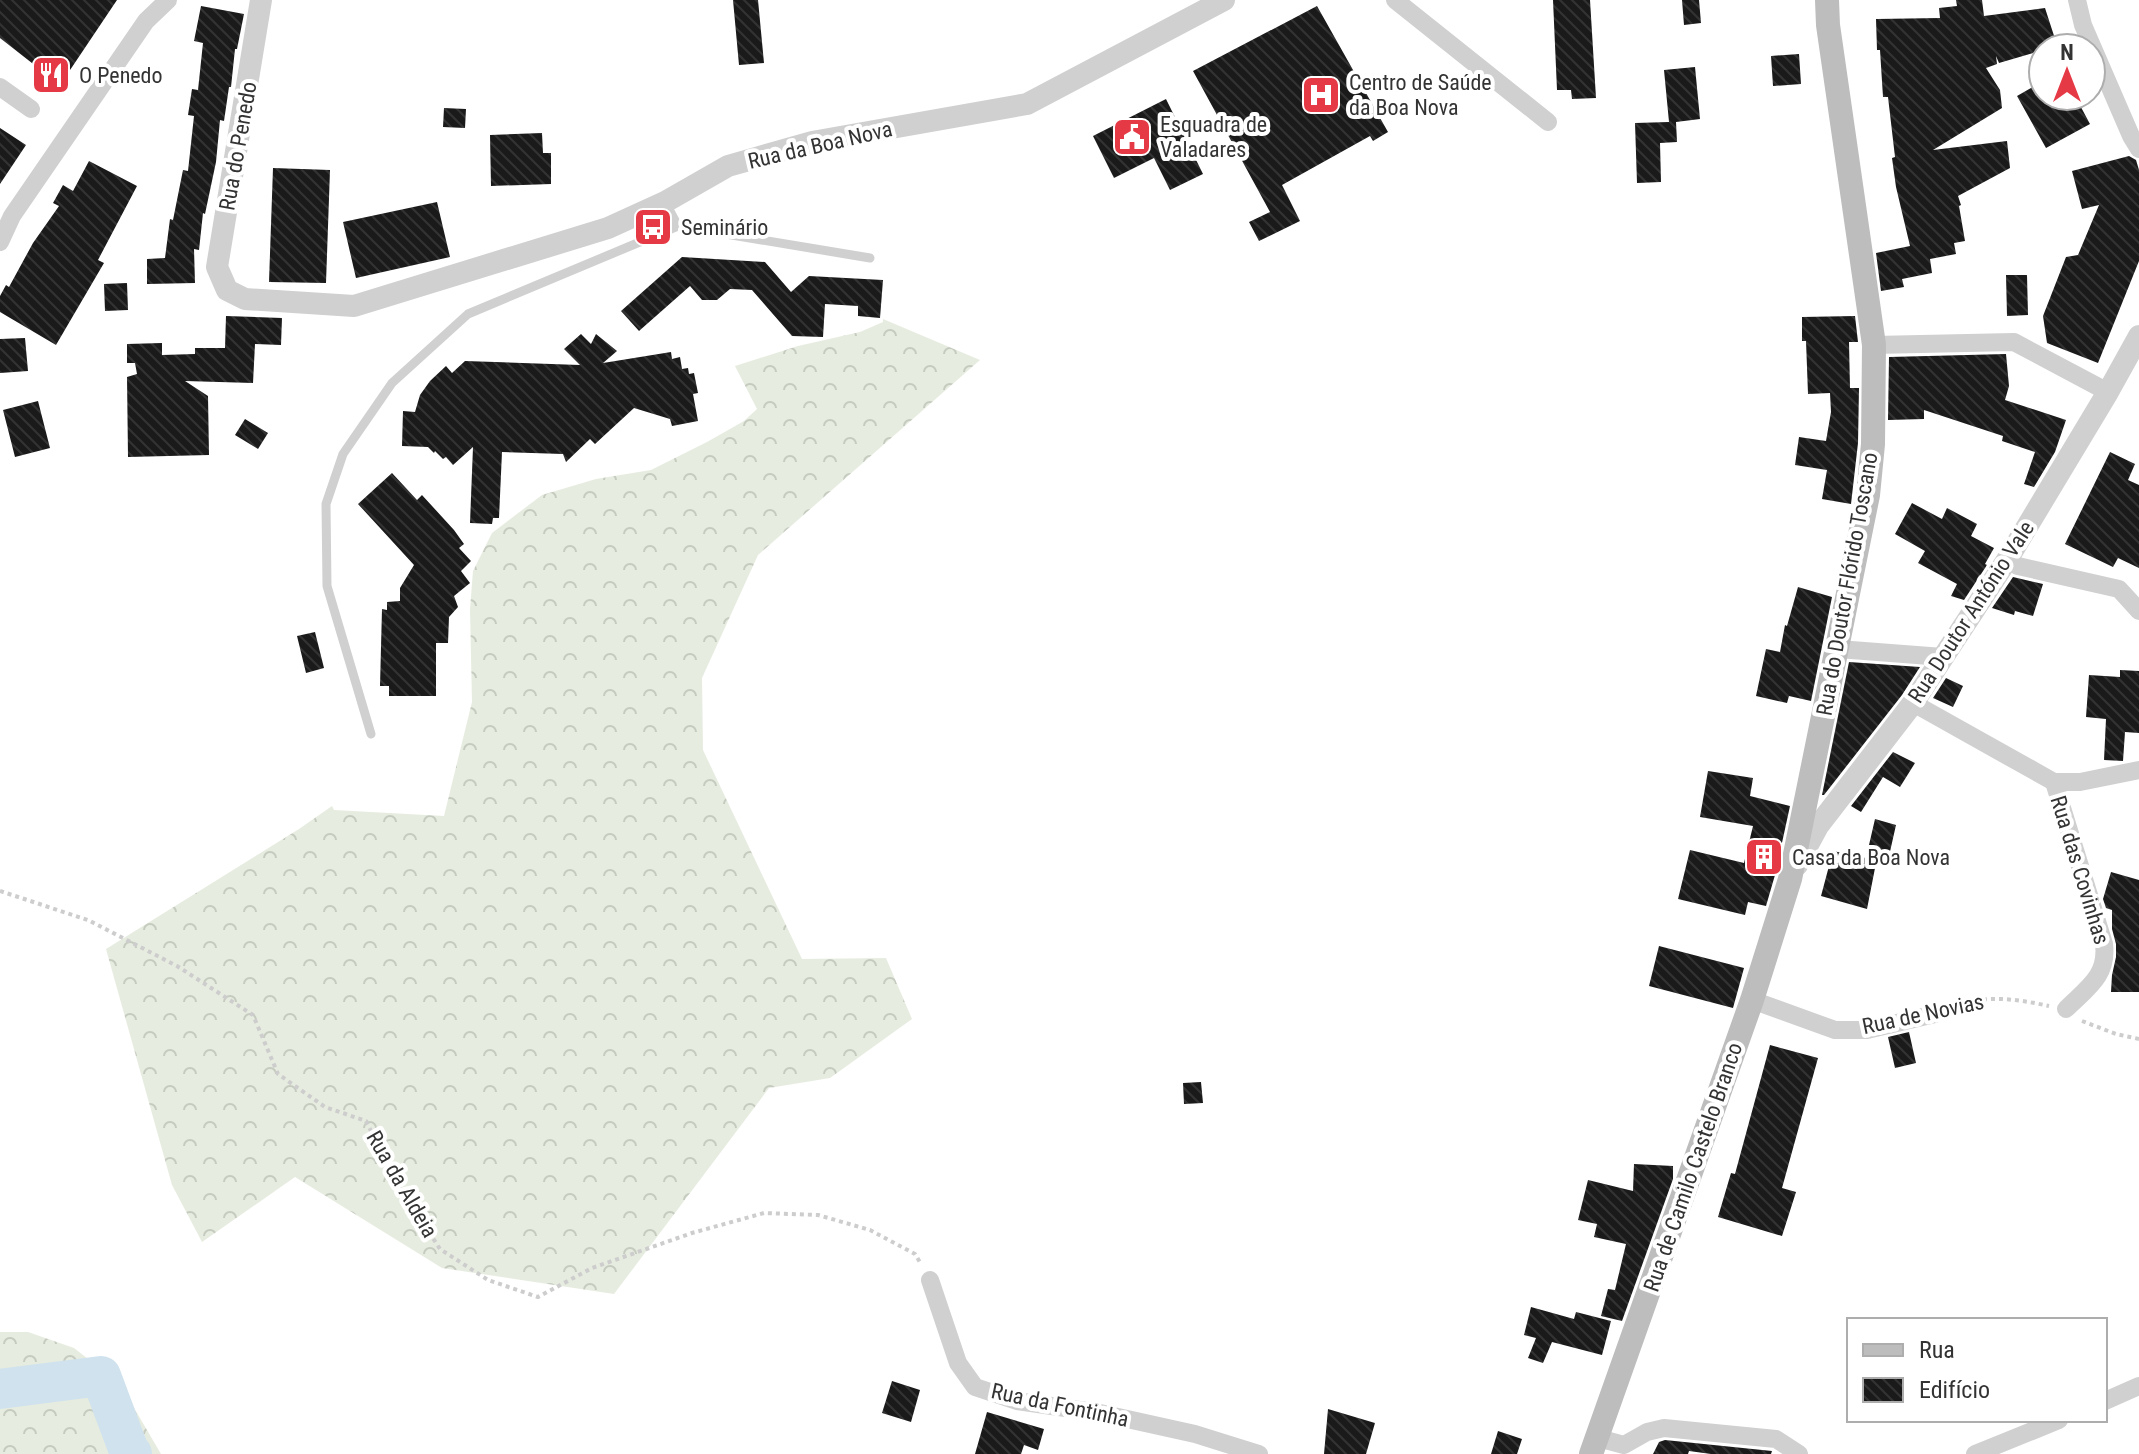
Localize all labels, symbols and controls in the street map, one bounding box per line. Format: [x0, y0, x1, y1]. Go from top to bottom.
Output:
north arrow [2027, 32, 2107, 112]
text: N [2060, 40, 2074, 65]
restaurant icon: O Penedo [30, 54, 72, 96]
place label: O Penedo [79, 63, 163, 88]
place label: Centro de Saúde da Boa Nova [1349, 70, 1492, 120]
hospital icon: Centro de Saúde da Boa Nova [1300, 74, 1342, 116]
street label: Rua do Penedo [214, 80, 262, 212]
place label: Esquadra de Valadares [1160, 112, 1267, 162]
street label: Rua da Boa Nova [745, 116, 895, 174]
public building icon: Esquadra de Valadares [1111, 116, 1153, 158]
bus stop icon: Seminário [632, 206, 674, 248]
place label: Seminário [681, 215, 768, 240]
street label: Rua do Doutor Flórido Toscano [1811, 450, 1883, 718]
street label: Rua Doutor António Vale [1903, 517, 2039, 707]
street label: Rua das Covinhas [2046, 793, 2114, 947]
building icon: Casa da Boa Nova [1743, 836, 1785, 878]
place label: Casa da Boa Nova [1792, 845, 1950, 870]
street label: Rua de Novias [1860, 989, 1986, 1039]
street label: Rua de Camilo Castelo Branco [1639, 1039, 1747, 1295]
street label: Rua da Aldeia [361, 1126, 443, 1242]
legend [1847, 1318, 2107, 1422]
text: Rua [1919, 1336, 1955, 1364]
text: Edifício [1919, 1376, 1990, 1404]
street label: Rua da Fontinha [989, 1378, 1131, 1432]

